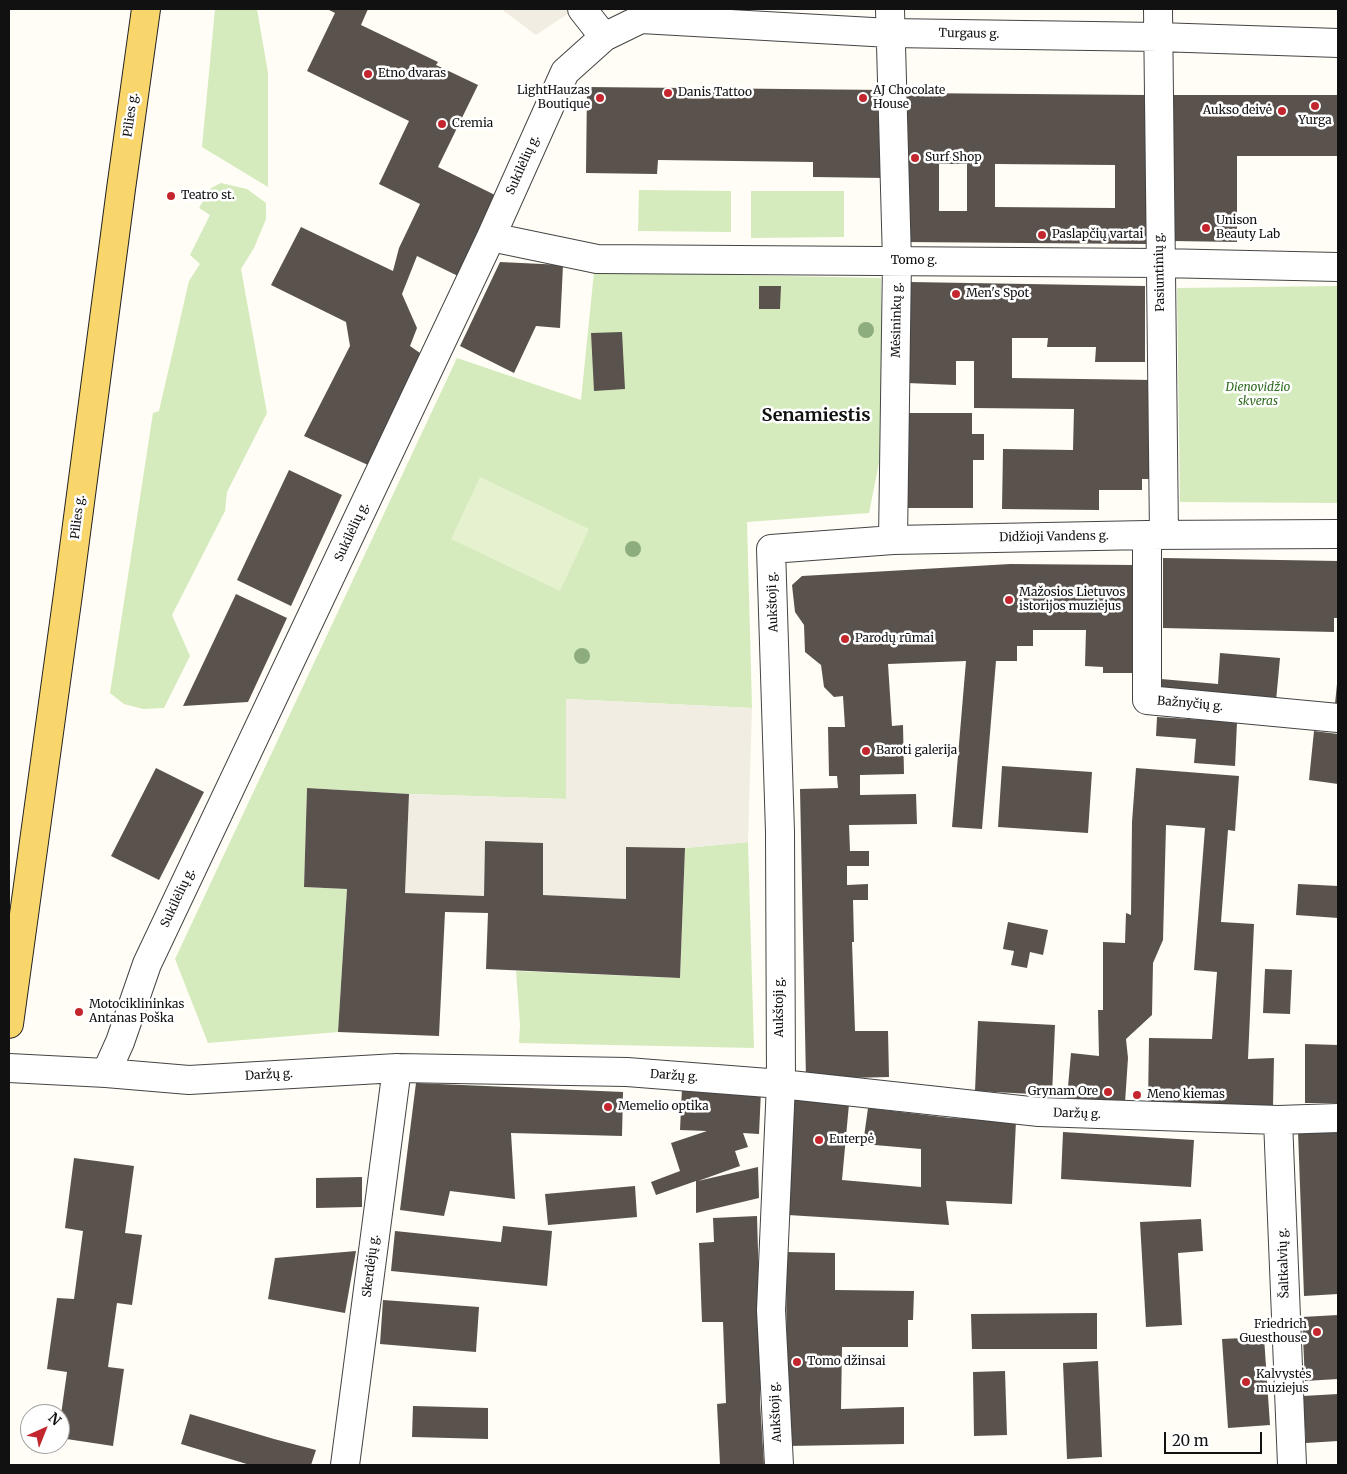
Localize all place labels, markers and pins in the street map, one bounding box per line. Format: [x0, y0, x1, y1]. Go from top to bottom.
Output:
place label: Etno dvaras [378, 67, 446, 81]
marker: Etno dvaras [362, 68, 374, 80]
place label: LightHauzas Boutique [517, 84, 590, 112]
place label: AJ Chocolate House [873, 84, 945, 112]
place label: Danis Tattoo [678, 86, 752, 100]
marker: Danis Tattoo [662, 87, 674, 99]
marker: LightHauzas Boutique [594, 92, 606, 104]
marker: AJ Chocolate House [857, 92, 869, 104]
marker: Yurga [1309, 100, 1321, 112]
place label: Aukso deivė [1203, 104, 1272, 118]
marker: Aukso deivė [1276, 105, 1288, 117]
place label: Yurga [1298, 114, 1332, 128]
place label: Cremia [452, 117, 493, 131]
marker: Cremia [436, 118, 448, 130]
place label: Surf Shop [925, 151, 982, 165]
marker: Surf Shop [909, 152, 921, 164]
place label: Teatro st. [181, 189, 235, 203]
marker: Teatro st. [165, 190, 177, 202]
place label: Unison Beauty Lab [1216, 214, 1280, 242]
marker: Unison Beauty Lab [1200, 222, 1212, 234]
place label: Paslapčių vartai [1052, 228, 1143, 242]
marker: Paslapčių vartai [1036, 229, 1048, 241]
place label: Men's Spot [966, 287, 1029, 301]
marker: Men's Spot [950, 288, 962, 300]
place label: Mažosios Lietuvos istorijos muziejus [1019, 586, 1125, 614]
marker: Mažosios Lietuvos istorijos muziejus [1003, 594, 1015, 606]
place label: Parodų rūmai [855, 632, 934, 646]
marker: Parodų rūmai [839, 633, 851, 645]
place label: Baroti galerija [876, 744, 957, 758]
marker: Baroti galerija [860, 745, 872, 757]
place label: Motociklininkas Antanas Poška [89, 998, 184, 1026]
marker: Motociklininkas Antanas Poška [73, 1006, 85, 1018]
place label: Grynam Ore [1028, 1085, 1098, 1099]
marker: Grynam Ore [1102, 1086, 1114, 1098]
place label: Meno kiemas [1147, 1088, 1225, 1102]
marker: Meno kiemas [1131, 1089, 1143, 1101]
place label: Memelio optika [618, 1100, 709, 1114]
marker: Memelio optika [602, 1101, 614, 1113]
place label: Euterpė [829, 1133, 874, 1147]
marker: Euterpė [813, 1134, 825, 1146]
place label: Friedrich Guesthouse [1239, 1318, 1307, 1346]
marker: Friedrich Guesthouse [1311, 1326, 1323, 1338]
place label: Tomo džinsai [807, 1355, 886, 1369]
marker: Tomo džinsai [791, 1356, 803, 1368]
place label: Kalvystės muziejus [1256, 1368, 1311, 1396]
marker: Kalvystės muziejus [1240, 1376, 1252, 1388]

